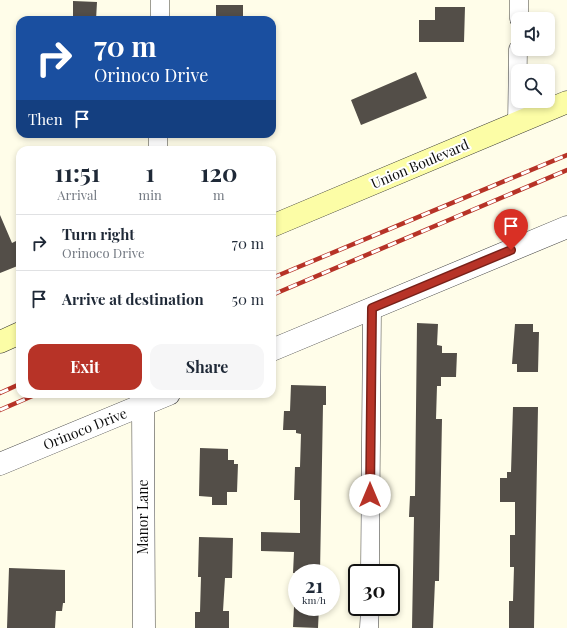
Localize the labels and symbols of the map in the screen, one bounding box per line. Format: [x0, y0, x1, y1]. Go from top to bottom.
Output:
street label: Union Boulevard [368, 134, 472, 193]
pin [494, 209, 528, 250]
street label: Orinoco Drive [40, 403, 130, 454]
position arrow [349, 474, 391, 516]
street label: Manor Lane [133, 479, 152, 555]
speed limit sign: 30 [348, 564, 400, 616]

